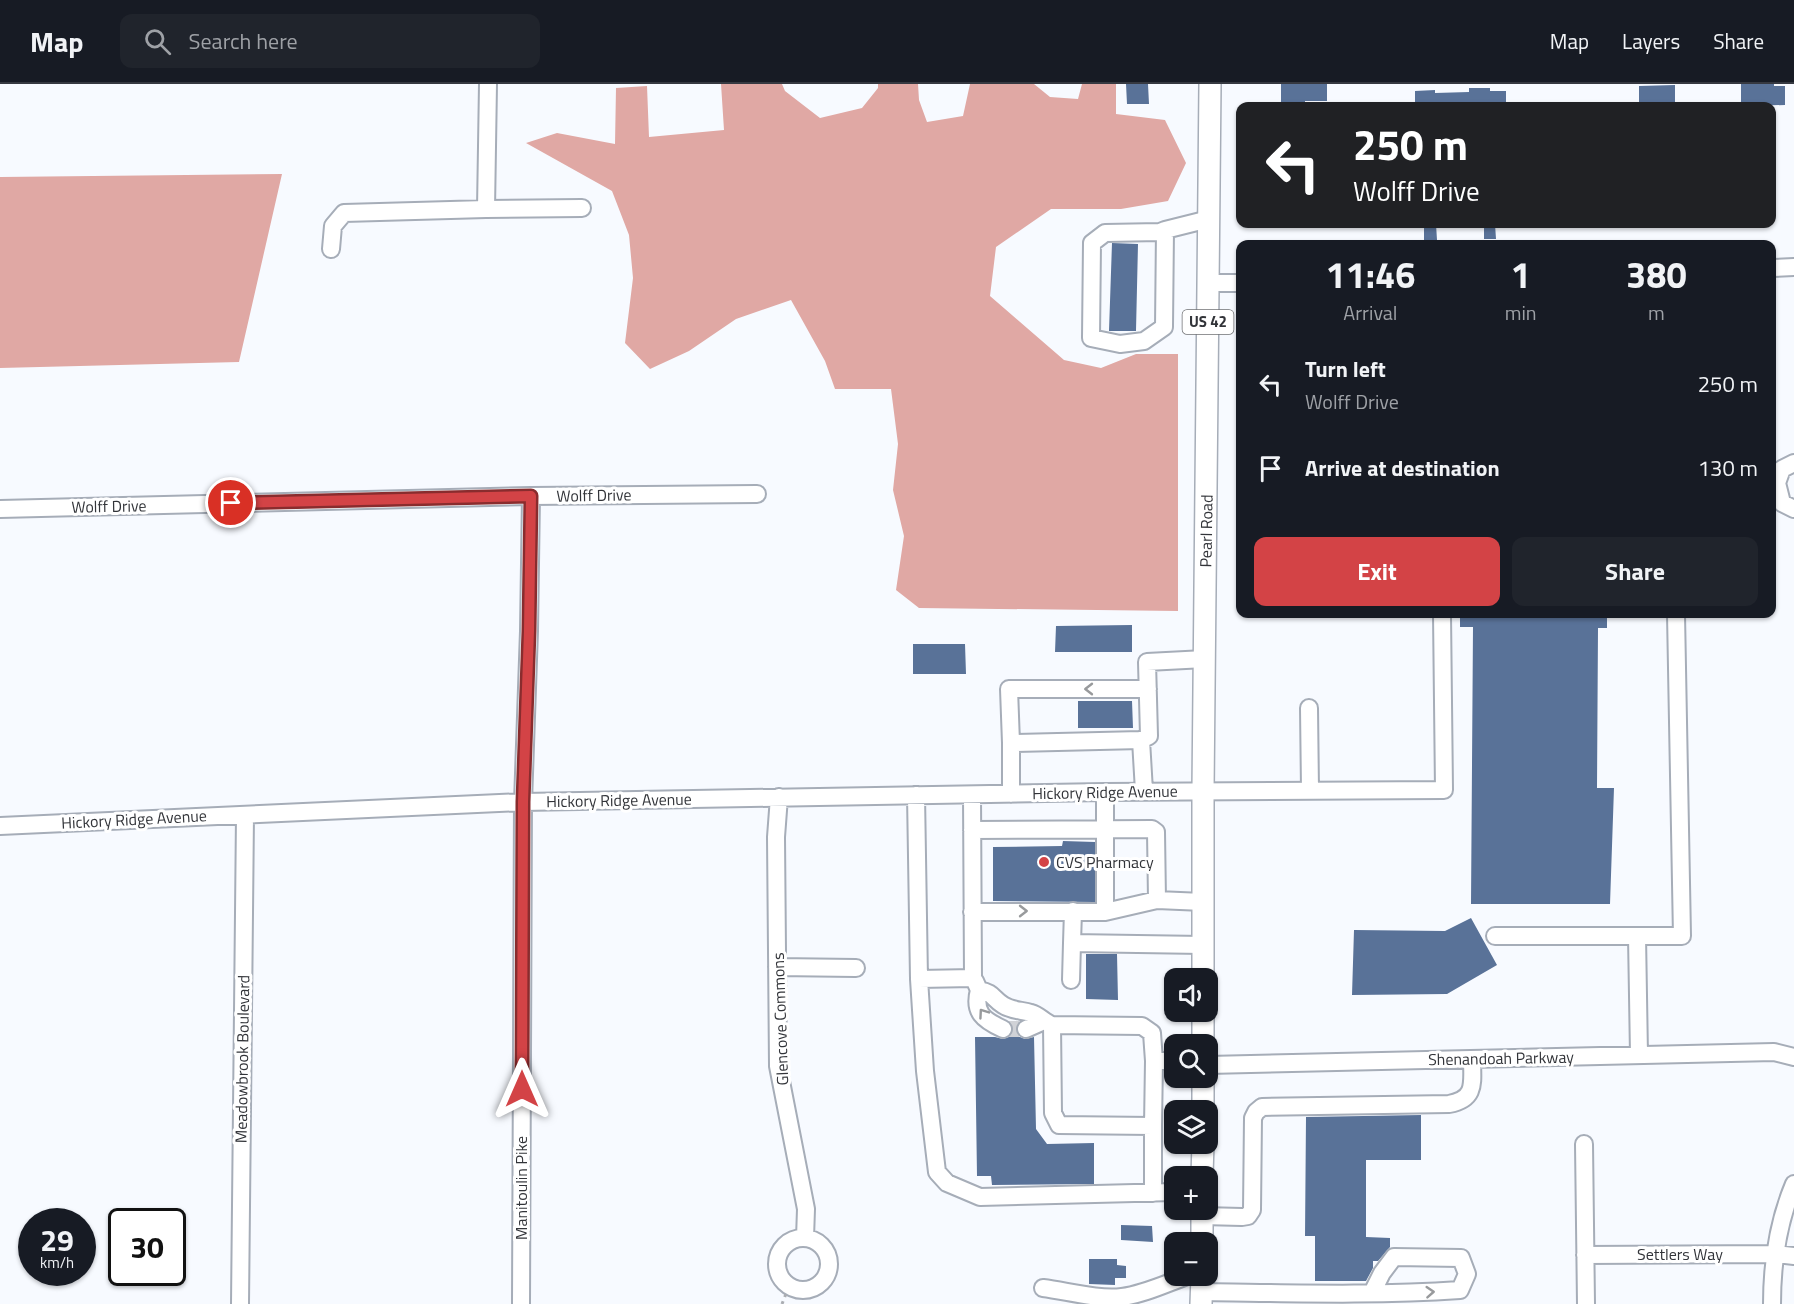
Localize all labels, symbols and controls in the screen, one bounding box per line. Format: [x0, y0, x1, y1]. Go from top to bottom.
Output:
search box [120, 14, 540, 68]
text: Map [30, 20, 84, 63]
text: Search here [189, 24, 298, 58]
icon: search [141, 25, 174, 58]
text: Map [1550, 25, 1589, 57]
text: Layers [1622, 25, 1680, 57]
text: Share [1713, 25, 1764, 57]
text: 250 m [1353, 112, 1468, 176]
icon: left [1254, 126, 1332, 204]
text: Wolff Drive [1353, 170, 1480, 211]
text: 11:46 [1325, 247, 1415, 302]
text: 1 [1511, 247, 1531, 302]
text: 380 [1626, 247, 1687, 302]
text: Arrival [1343, 297, 1398, 328]
text: min [1505, 297, 1537, 328]
text: m [1648, 297, 1665, 328]
road number: US 42 [1182, 310, 1234, 334]
text: Turn left [1305, 352, 1386, 386]
text: 250 m [1698, 367, 1758, 401]
icon: left [1254, 368, 1287, 401]
text: Wolff Drive [1305, 386, 1399, 417]
text: Arrive at destination [1305, 451, 1500, 485]
text: 130 m [1698, 451, 1758, 485]
icon: arrive [1254, 452, 1287, 485]
pin [205, 477, 256, 528]
street label: Wolff Drive [556, 482, 632, 508]
icon: arrive [214, 486, 247, 519]
street label: Wolff Drive [71, 493, 147, 519]
street label: Pearl Road [1193, 494, 1219, 568]
button: Exit [1254, 537, 1500, 606]
button: Share [1512, 537, 1758, 606]
one-way arrow [1085, 683, 1094, 695]
street label: Hickory Ridge Avenue [1032, 779, 1178, 805]
street label: Hickory Ridge Avenue [546, 787, 692, 813]
street label: Hickory Ridge Avenue [61, 803, 207, 835]
place label: CVS Pharmacy [1056, 850, 1154, 874]
marker: CVS Pharmacy [1037, 855, 1051, 869]
one-way arrow [1018, 905, 1027, 917]
street label: Glencove Commons [766, 952, 794, 1086]
map controls [1164, 968, 1218, 1286]
button: sound [1164, 968, 1218, 1022]
street label: Meadowbrook Boulevard [229, 975, 255, 1143]
one-way arrow [979, 1009, 990, 1020]
button: search [1164, 1034, 1218, 1088]
street label: Shenandoah Parkway [1428, 1045, 1574, 1071]
position arrow [490, 1057, 554, 1121]
button: layers [1164, 1100, 1218, 1154]
street label: Manitoulin Pike [509, 1136, 533, 1240]
button: + [1164, 1166, 1218, 1220]
speed limit sign: 30 [108, 1208, 186, 1286]
text: 29 [40, 1217, 74, 1263]
button: − [1164, 1232, 1218, 1286]
street label: Settlers Way [1637, 1242, 1723, 1266]
text: km/h [40, 1251, 74, 1274]
one-way arrow [1426, 1286, 1435, 1299]

